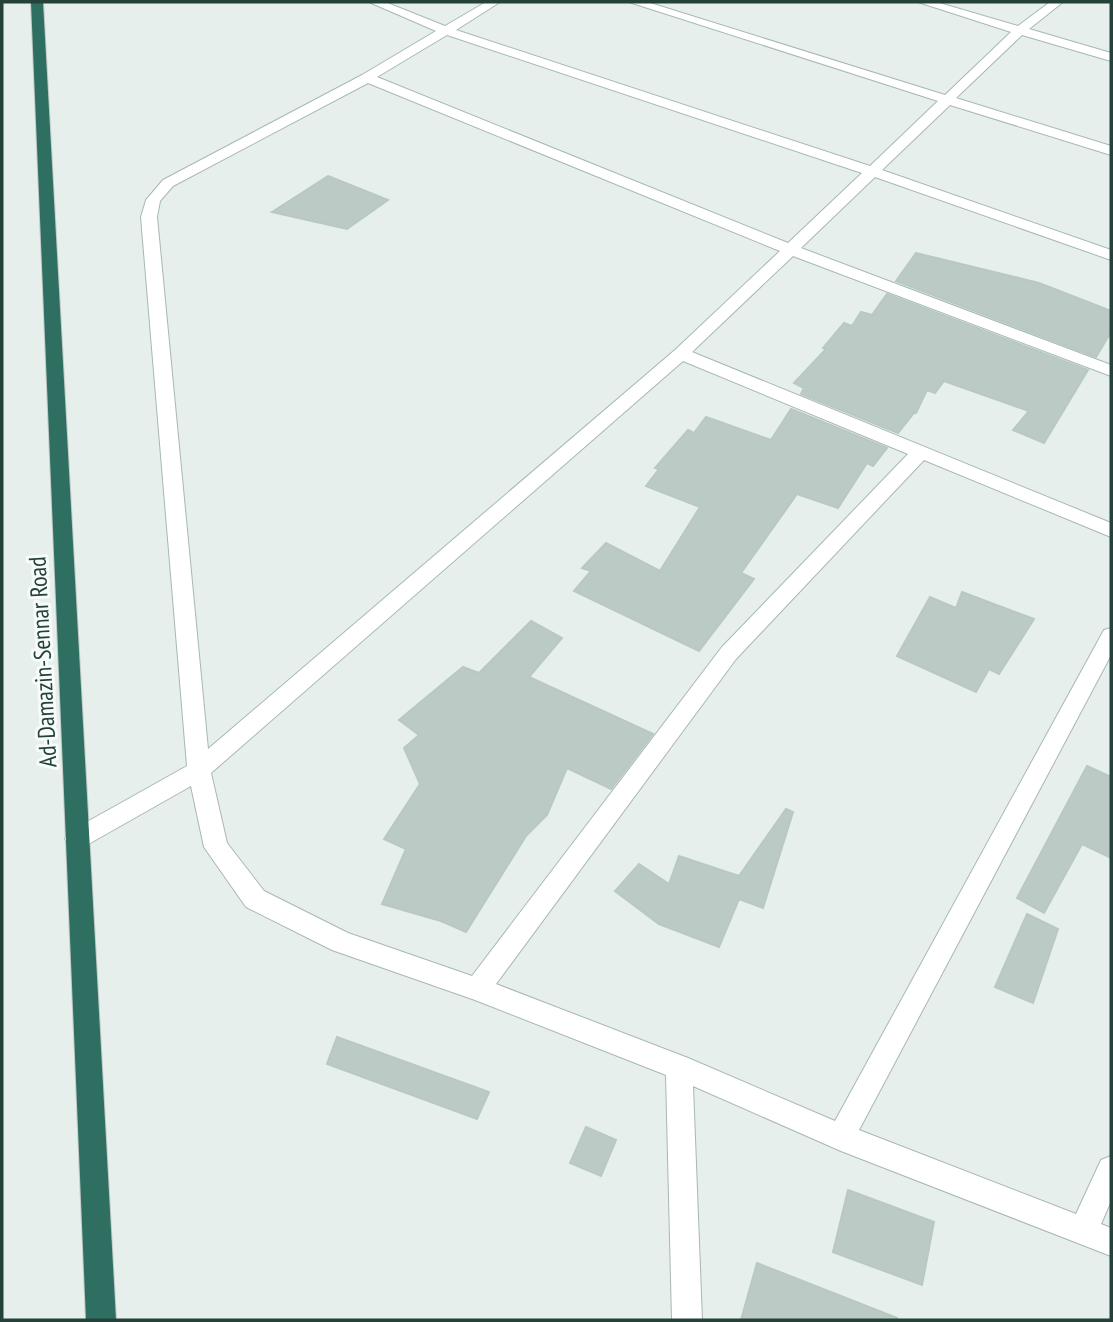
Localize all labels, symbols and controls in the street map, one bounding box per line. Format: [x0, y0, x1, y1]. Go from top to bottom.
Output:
street label: Ad-Damazin-Sennar Road [22, 556, 64, 768]

